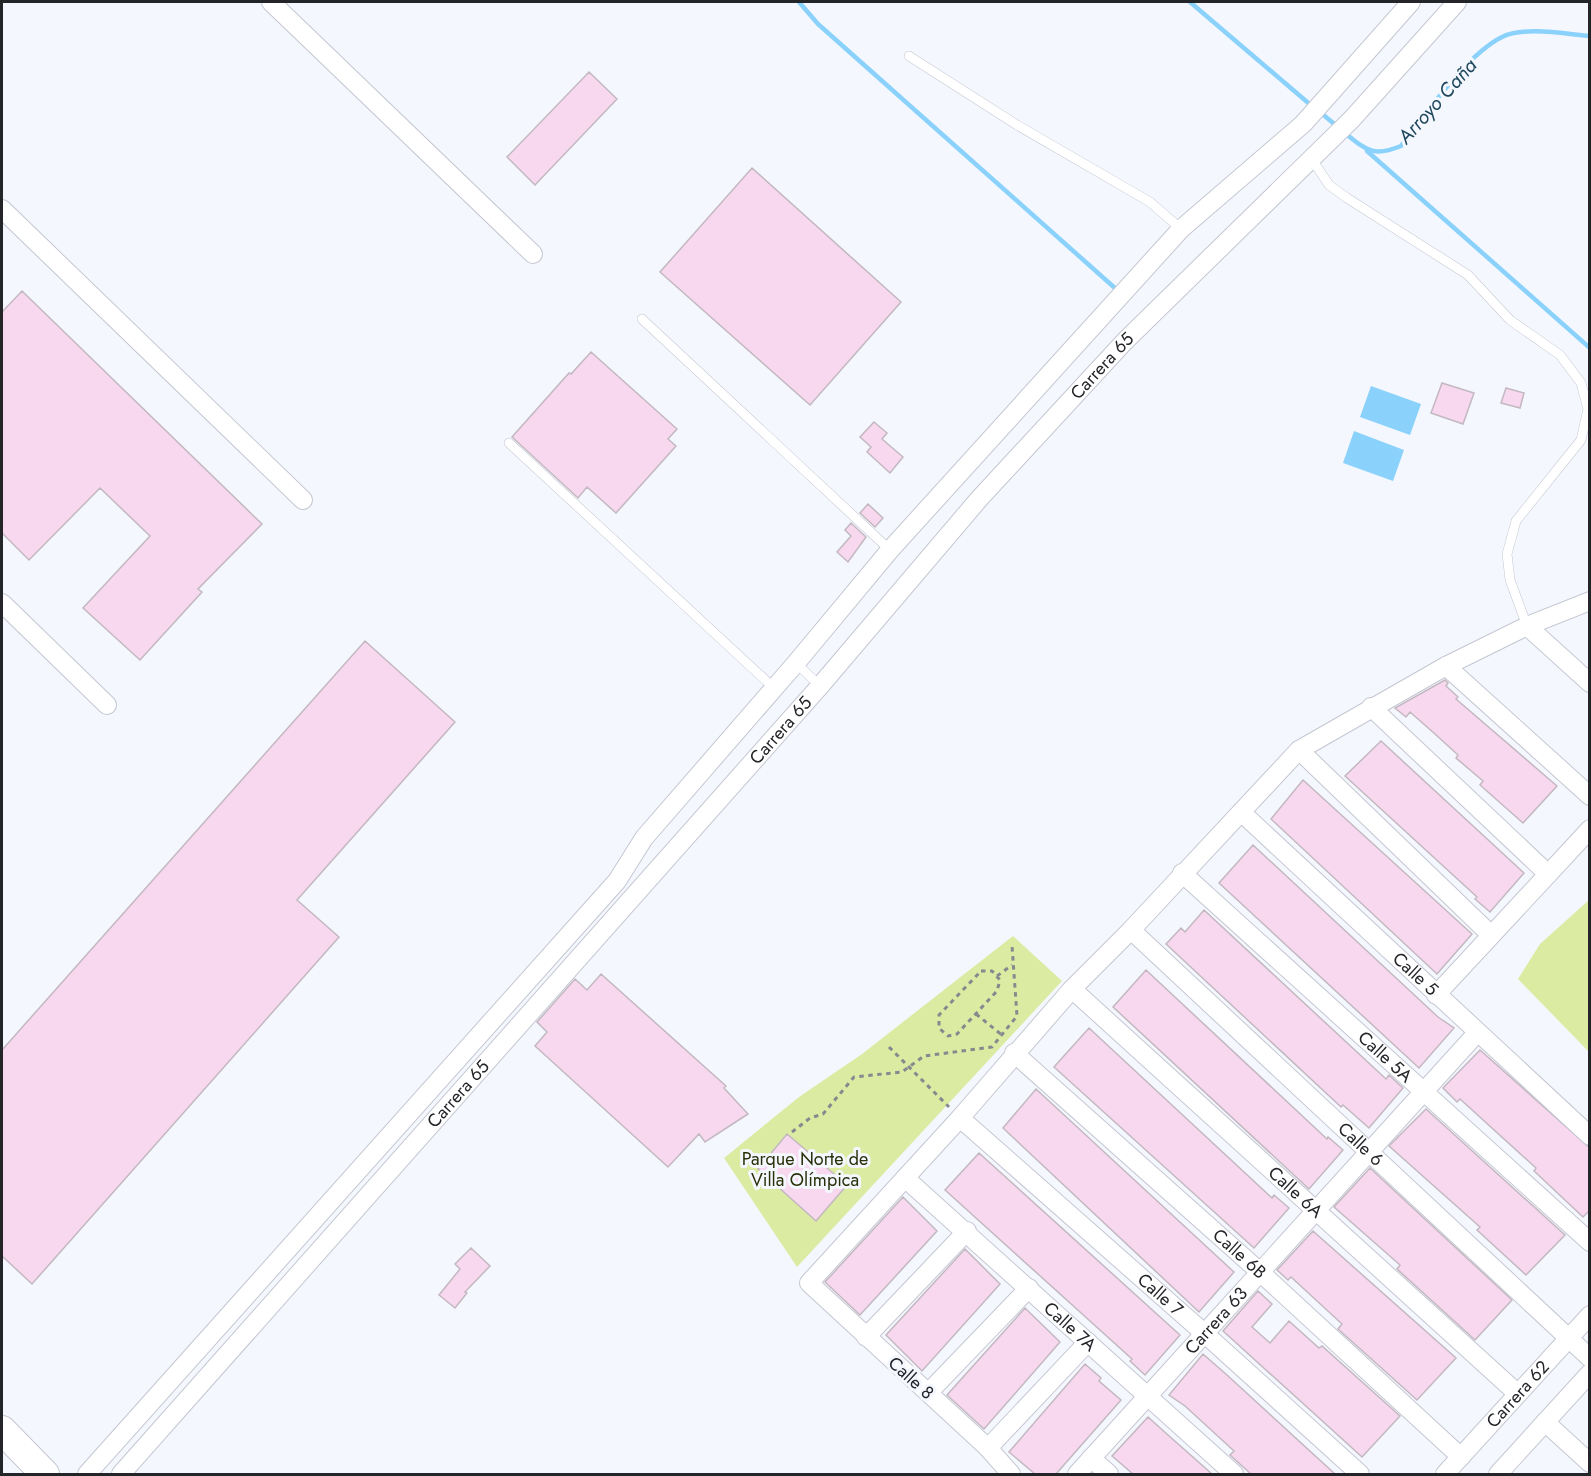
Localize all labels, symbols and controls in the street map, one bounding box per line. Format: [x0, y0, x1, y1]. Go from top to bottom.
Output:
water label: Arroyo Caña [1390, 52, 1484, 151]
street label: Carrera 65 [1064, 326, 1140, 405]
street label: Carrera 65 [743, 691, 818, 770]
street label: Calle 5 [1387, 946, 1444, 1002]
street label: Calle 5A [1352, 1025, 1419, 1089]
street label: Carrera 65 [421, 1054, 495, 1134]
street label: Calle 6 [1332, 1116, 1389, 1172]
park label: Parque Norte de Villa Olímpica [742, 1146, 868, 1193]
street label: Calle 6A [1262, 1160, 1329, 1224]
street label: Calle 6B [1207, 1223, 1272, 1285]
street label: Calle 7 [1132, 1267, 1189, 1322]
street label: Carrera 63 [1179, 1281, 1254, 1360]
street label: Calle 7A [1038, 1296, 1102, 1357]
street label: Calle 8 [882, 1350, 940, 1406]
street label: Carrera 62 [1480, 1355, 1555, 1434]

